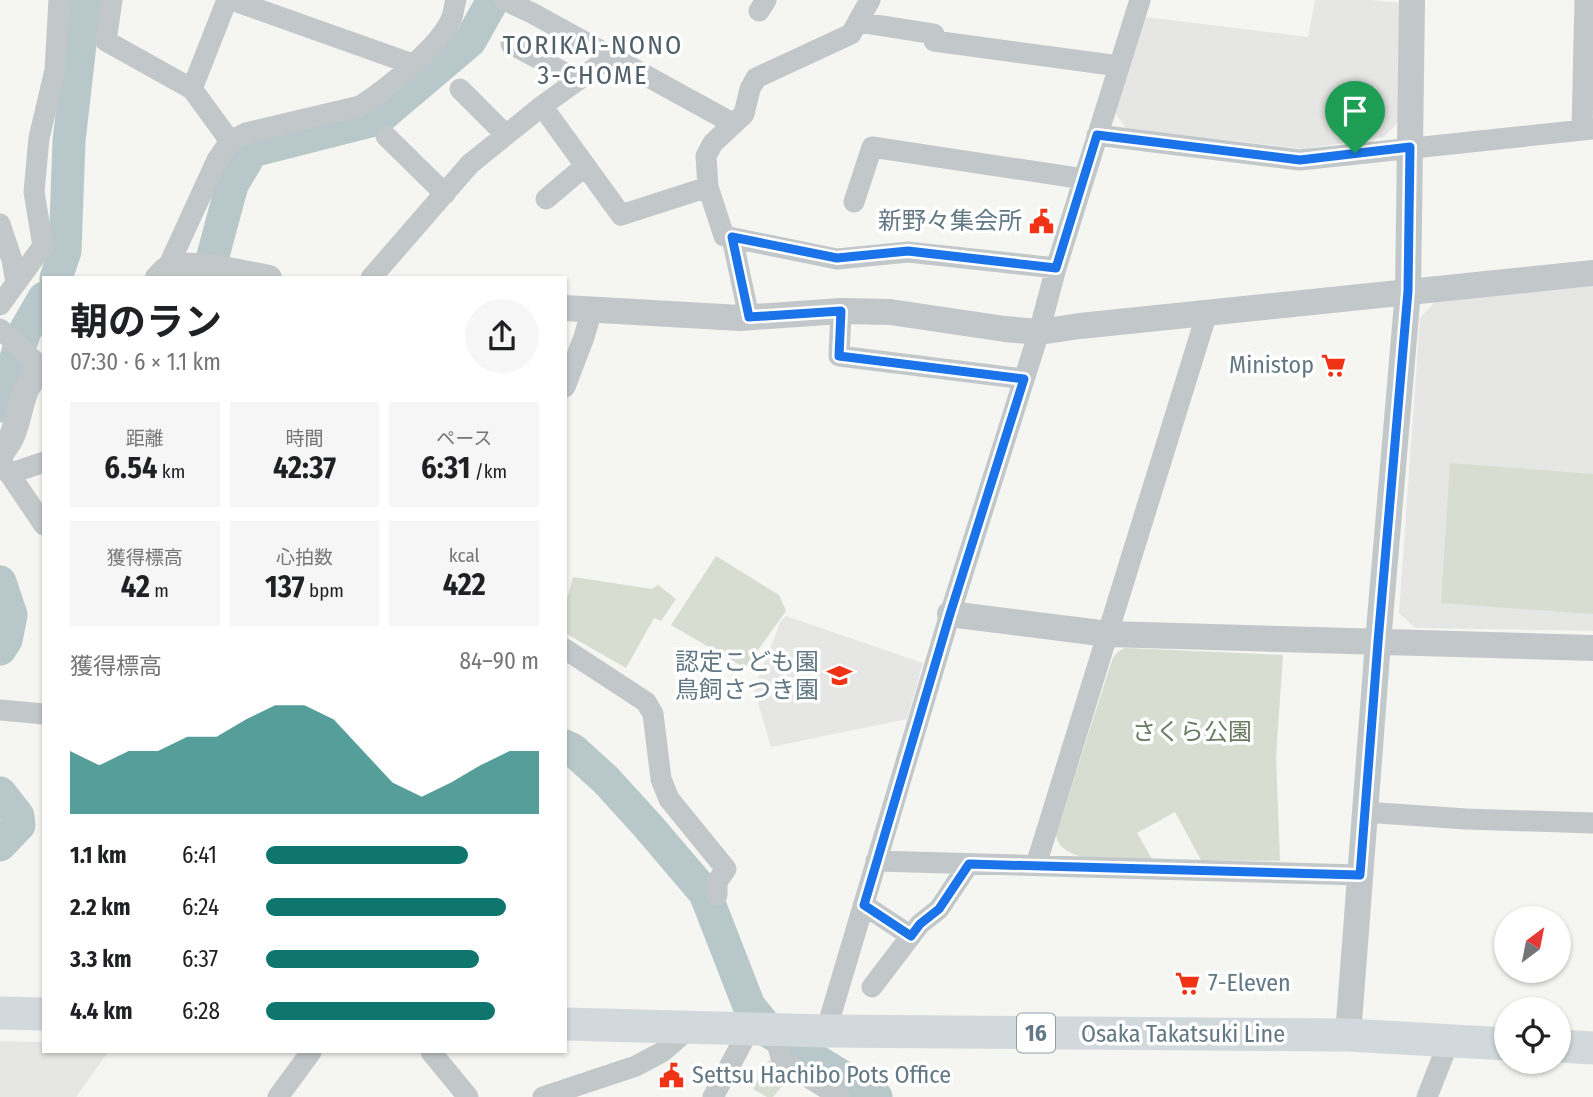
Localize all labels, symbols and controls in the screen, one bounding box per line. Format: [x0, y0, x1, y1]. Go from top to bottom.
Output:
district label: TORIKAI-NONO 3-CHOME [503, 30, 683, 91]
pin [1325, 81, 1385, 153]
icon: arrive [1336, 92, 1374, 130]
place label: 新野々集会所 [878, 207, 1022, 235]
public building icon: 新野々集会所 [1028, 207, 1056, 235]
text: 朝のラン [70, 299, 222, 345]
button: share [465, 299, 539, 373]
text: 07:30 · 6 × 1.1 km [70, 348, 221, 376]
place label: Ministop [1229, 351, 1314, 379]
supermarket icon: Ministop [1320, 351, 1348, 379]
text: 距離 [126, 427, 164, 450]
text: 時間 [285, 427, 324, 450]
text: ペース [436, 427, 492, 450]
text: 6.54 [104, 450, 157, 486]
text: 42:37 [273, 450, 336, 486]
text: 6:31 [421, 450, 470, 486]
text: km [157, 460, 185, 483]
text: /km [470, 460, 507, 483]
text: kcal [449, 544, 480, 567]
text: 獲得標高 [107, 546, 183, 569]
text: 心拍数 [276, 546, 333, 569]
text: 422 [443, 567, 486, 603]
text: 42 [121, 569, 150, 605]
text: 137 [265, 569, 305, 605]
text: m [150, 579, 169, 602]
text: bpm [305, 579, 344, 602]
text: 84–90 m [459, 647, 539, 675]
place label: 認定こども園 鳥飼さつき園 [675, 648, 819, 704]
text: 獲得標高 [70, 652, 162, 680]
school or university icon: 認定こども園 鳥飼さつき園 [825, 662, 853, 690]
park label: さくら公園 [1132, 718, 1252, 746]
text: 1.1 km [70, 841, 126, 869]
text: 6:41 [182, 841, 217, 869]
text: 2.2 km [70, 893, 131, 921]
text: 6:24 [182, 893, 219, 921]
north arrow [1494, 906, 1572, 984]
map controls [1494, 906, 1571, 1074]
text: 3.3 km [70, 945, 131, 973]
text: 6:37 [182, 945, 218, 973]
supermarket icon: 7-Eleven [1174, 969, 1202, 997]
place label: 7-Eleven [1208, 969, 1291, 997]
text: 4.4 km [70, 997, 132, 1025]
text: 6:28 [182, 997, 220, 1025]
button: locate [1494, 997, 1571, 1074]
road number: 16 [1017, 1014, 1055, 1052]
street label: Osaka Takatsuki Line [1081, 1020, 1285, 1048]
public building icon: Settsu Hachibo Pots Office [658, 1061, 686, 1089]
place label: Settsu Hachibo Pots Office [692, 1061, 951, 1089]

